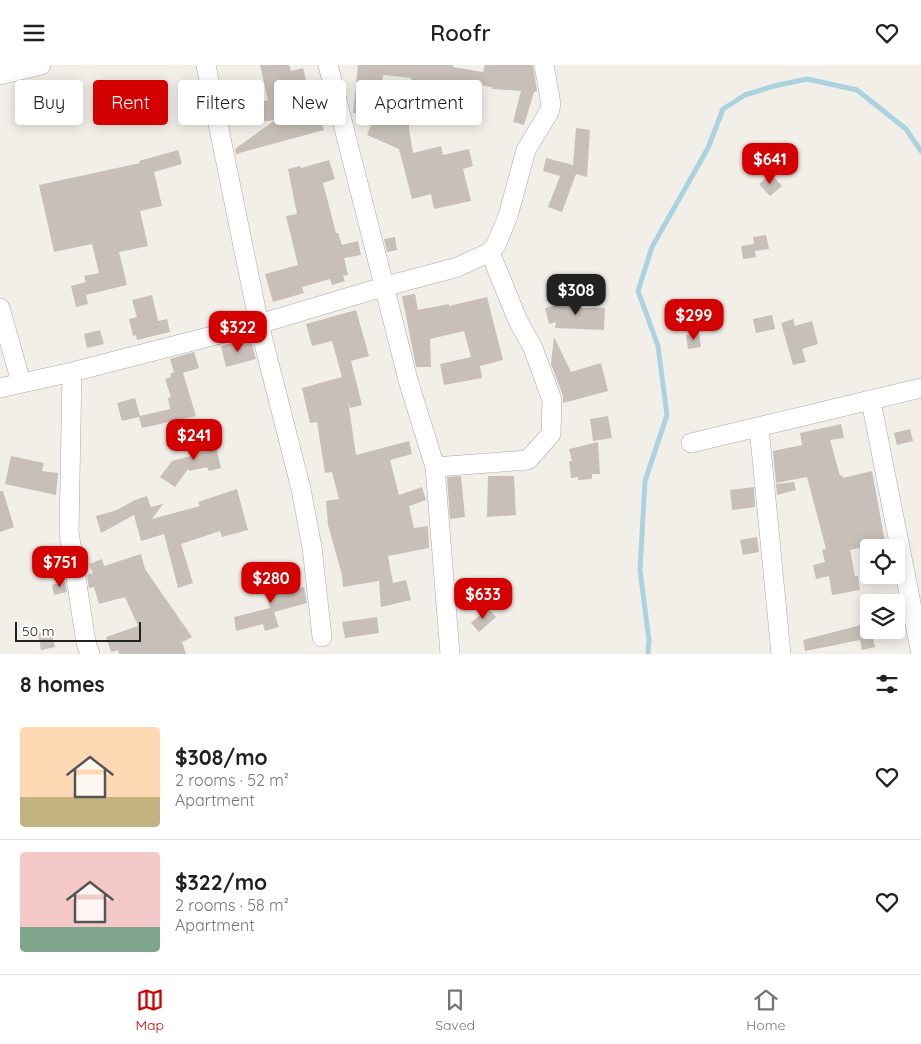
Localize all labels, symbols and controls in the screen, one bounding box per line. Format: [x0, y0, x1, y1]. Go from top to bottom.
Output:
icon: menu [20, 19, 48, 47]
text: Roofr [430, 19, 491, 47]
icon: heart [873, 19, 901, 47]
chip: Buy [15, 80, 83, 125]
chip: Rent [93, 80, 168, 125]
chip: Filters [178, 80, 264, 125]
chip: New [274, 80, 346, 125]
chip: Apartment [356, 80, 482, 125]
pin: $641 [740, 143, 800, 185]
text: $641 [753, 149, 787, 169]
pin: $308 [546, 273, 606, 316]
text: $308 [558, 280, 594, 300]
pin: $299 [664, 299, 724, 341]
text: $299 [676, 305, 712, 325]
pin: $322 [208, 311, 268, 353]
text: $322 [220, 317, 256, 337]
pin: $241 [164, 419, 224, 461]
text: $241 [177, 425, 211, 445]
map controls [860, 539, 905, 639]
button: locate [860, 539, 905, 584]
pin: $751 [30, 545, 90, 588]
text: $751 [43, 552, 77, 572]
pin: $280 [241, 561, 301, 604]
text: $280 [252, 568, 290, 588]
pin: $633 [453, 577, 513, 620]
text: $633 [465, 584, 501, 604]
button: layers [860, 594, 905, 639]
scale bar [15, 619, 141, 642]
text: 50 m [22, 622, 55, 640]
icon: filters [873, 670, 901, 698]
text: 8 homes [20, 671, 105, 697]
text: $308/mo [175, 744, 268, 770]
icon: home [60, 747, 120, 807]
icon: heart [873, 763, 901, 791]
text: 2 rooms · 52 m² [175, 770, 289, 790]
text: Apartment [175, 790, 255, 810]
text: $322/mo [175, 869, 267, 895]
icon: home [60, 872, 120, 932]
icon: heart [873, 888, 901, 916]
text: 2 rooms · 58 m² [175, 895, 289, 915]
text: Apartment [175, 915, 255, 935]
tab: Map [136, 986, 164, 1034]
tab: Saved [435, 986, 475, 1034]
tab: Home [746, 986, 785, 1034]

